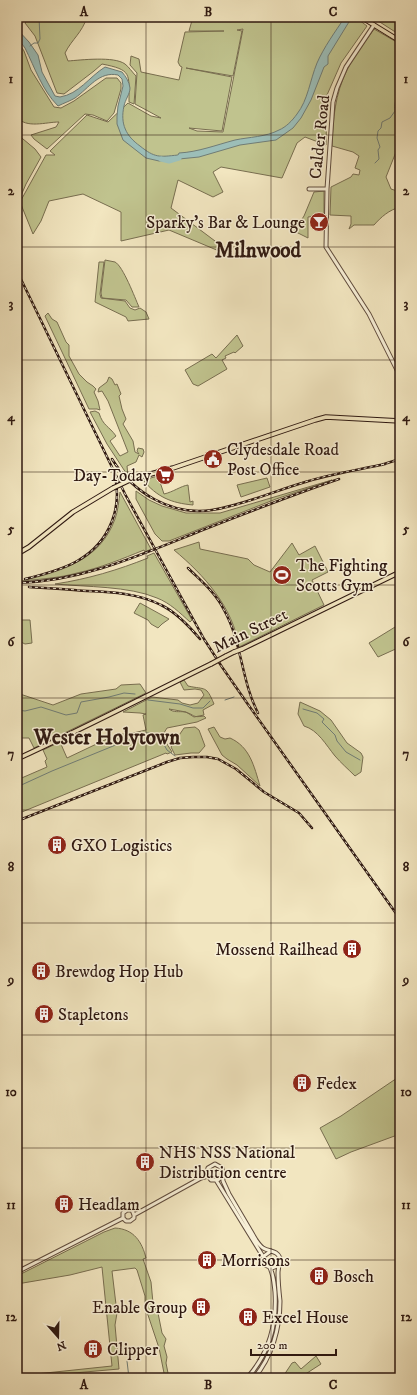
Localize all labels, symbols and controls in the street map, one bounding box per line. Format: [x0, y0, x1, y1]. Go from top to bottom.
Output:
text: A [79, 4, 89, 20]
text: B [204, 4, 212, 20]
text: C [329, 4, 338, 20]
text: 1 [9, 71, 14, 87]
text: 1 [404, 71, 409, 87]
street label: Calder Road [305, 94, 335, 180]
text: 2 [8, 183, 15, 199]
text: 2 [403, 183, 410, 199]
bar icon: Sparky's Bar & Lounge [308, 211, 330, 233]
place label: Sparky's Bar & Lounge [146, 212, 305, 234]
district label: Milnwood [215, 238, 302, 264]
text: 3 [9, 296, 14, 312]
text: 3 [404, 296, 409, 312]
text: 4 [6, 409, 15, 426]
text: 4 [401, 409, 410, 426]
place label: Clydesdale Road Post Office [227, 439, 340, 481]
public building icon: Clydesdale Road Post Office [202, 448, 224, 470]
supermarket icon: Day-Today [154, 464, 176, 486]
place label: Day-Today [73, 465, 152, 487]
text: 5 [7, 521, 15, 537]
text: 5 [402, 521, 410, 537]
place label: The Fighting Scotts Gym [296, 555, 388, 597]
sports icon: The Fighting Scotts Gym [271, 564, 293, 586]
street label: Main Street [210, 603, 292, 658]
text: 6 [8, 634, 16, 650]
text: 6 [403, 634, 411, 650]
district label: Wester Holytown [33, 725, 181, 751]
text: 7 [8, 746, 15, 762]
text: 7 [403, 746, 410, 762]
building icon: GXO Logistics [46, 834, 68, 856]
place label: GXO Logistics [71, 835, 173, 857]
text: 8 [8, 859, 15, 875]
text: 8 [403, 859, 410, 875]
building icon: Mossend Railhead [341, 938, 363, 960]
place label: Mossend Railhead [215, 939, 339, 961]
building icon: Brewdog Hop Hub [30, 960, 52, 982]
place label: Brewdog Hop Hub [55, 961, 183, 983]
text: 9 [7, 972, 14, 988]
text: 9 [402, 972, 409, 988]
building icon: Stapletons [33, 1003, 55, 1025]
place label: Stapletons [58, 1004, 129, 1026]
building icon: Fedex [291, 1072, 313, 1094]
place label: Fedex [316, 1073, 358, 1095]
text: 10 [5, 1084, 17, 1100]
text: 10 [400, 1084, 412, 1100]
place label: NHS NSS National Distribution centre [159, 1142, 295, 1184]
building icon: NHS NSS National Distribution centre [134, 1151, 156, 1173]
building icon: Headlam [53, 1193, 75, 1215]
place label: Headlam [78, 1194, 140, 1216]
text: 11 [6, 1197, 16, 1213]
text: 11 [401, 1197, 411, 1213]
building icon: Morrisons [196, 1249, 218, 1271]
place label: Morrisons [221, 1250, 290, 1272]
building icon: Bosch [308, 1265, 330, 1287]
place label: Bosch [333, 1266, 374, 1288]
building icon: Enable Group [190, 1296, 212, 1318]
place label: Enable Group [92, 1297, 187, 1319]
building icon: Excel House [237, 1306, 259, 1328]
place label: Excel House [262, 1307, 349, 1329]
text: 12 [5, 1309, 17, 1325]
text: 12 [400, 1309, 412, 1325]
north arrow [38, 1317, 78, 1357]
scale bar [251, 1331, 336, 1357]
text: N [54, 1337, 68, 1354]
building icon: Clipper [82, 1338, 104, 1360]
text: 200 m [257, 1338, 287, 1353]
place label: Clipper [107, 1339, 159, 1361]
text: A [79, 1377, 89, 1393]
text: B [204, 1377, 212, 1393]
text: C [329, 1377, 338, 1393]

